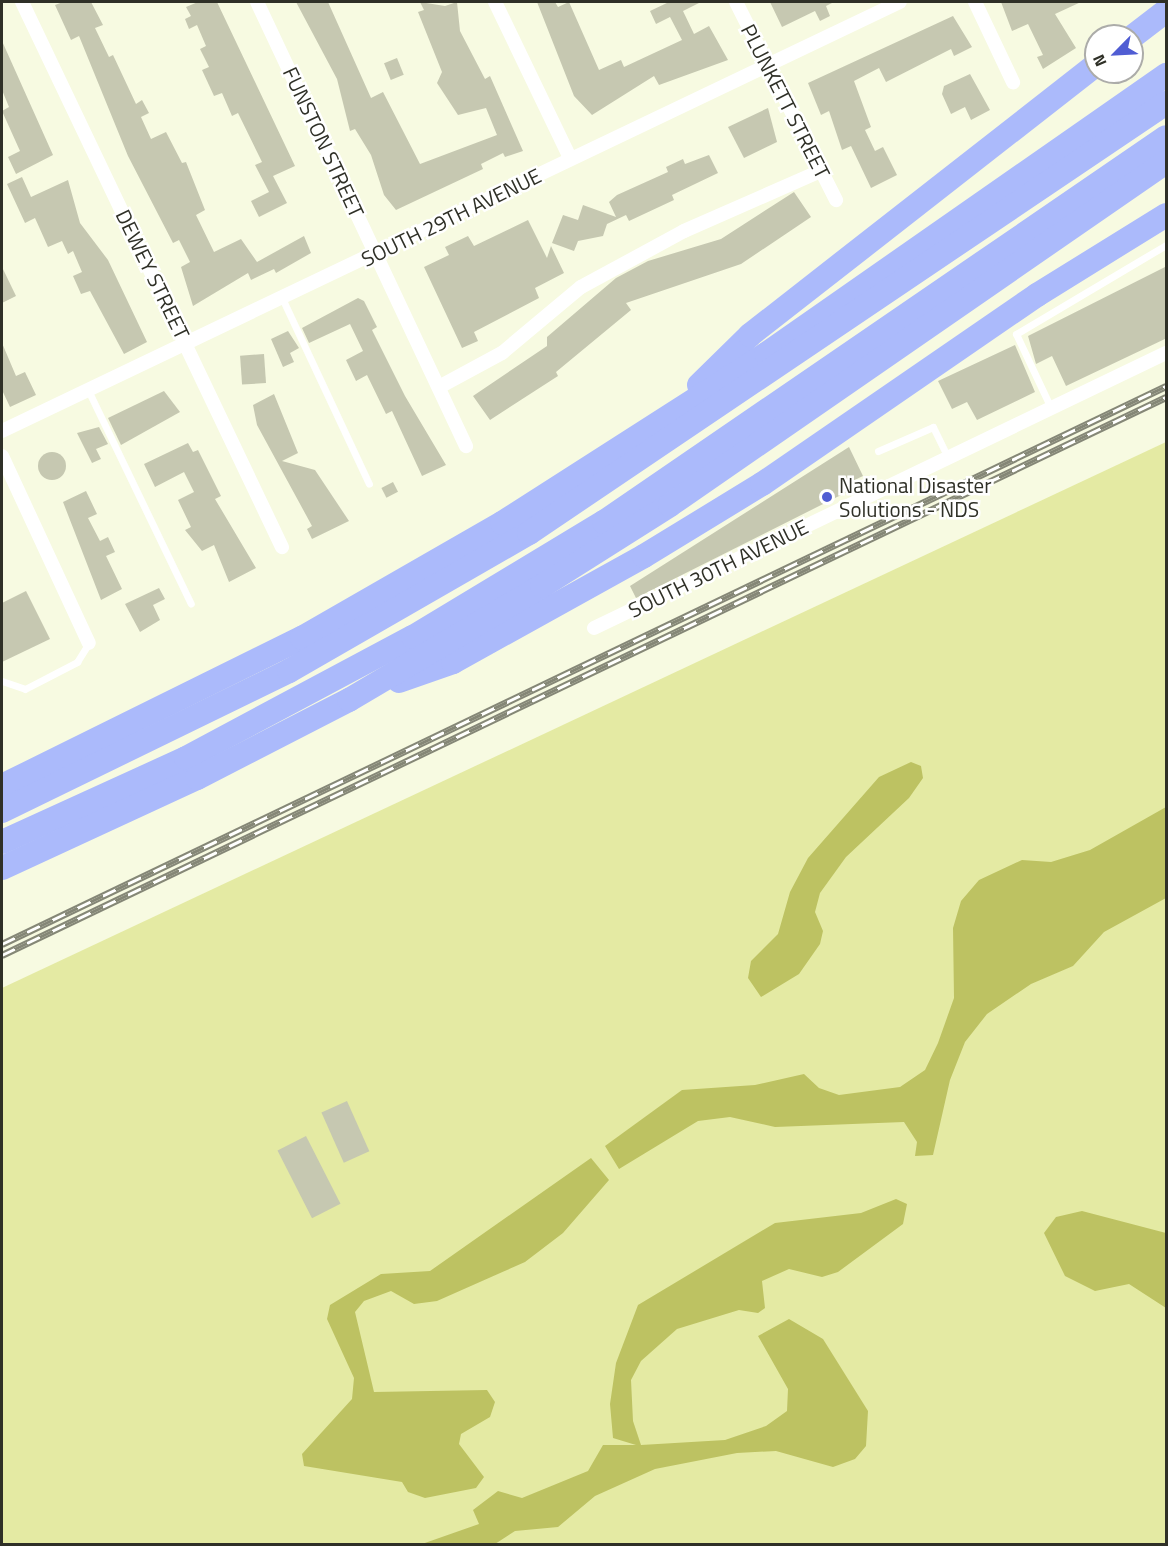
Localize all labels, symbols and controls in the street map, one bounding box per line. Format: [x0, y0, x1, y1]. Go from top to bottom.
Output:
street label: PLUNKETT STREET [736, 20, 836, 182]
north arrow [1084, 24, 1144, 84]
text: N [1086, 51, 1113, 70]
street label: FUNSTON STREET [278, 63, 370, 221]
street label: SOUTH 29TH AVENUE [357, 162, 545, 272]
street label: DEWEY STREET [111, 205, 195, 343]
place label: National Disaster Solutions - NDS [839, 472, 991, 522]
marker: National Disaster Solutions - NDS [820, 490, 834, 504]
street label: SOUTH 30TH AVENUE [624, 513, 812, 623]

